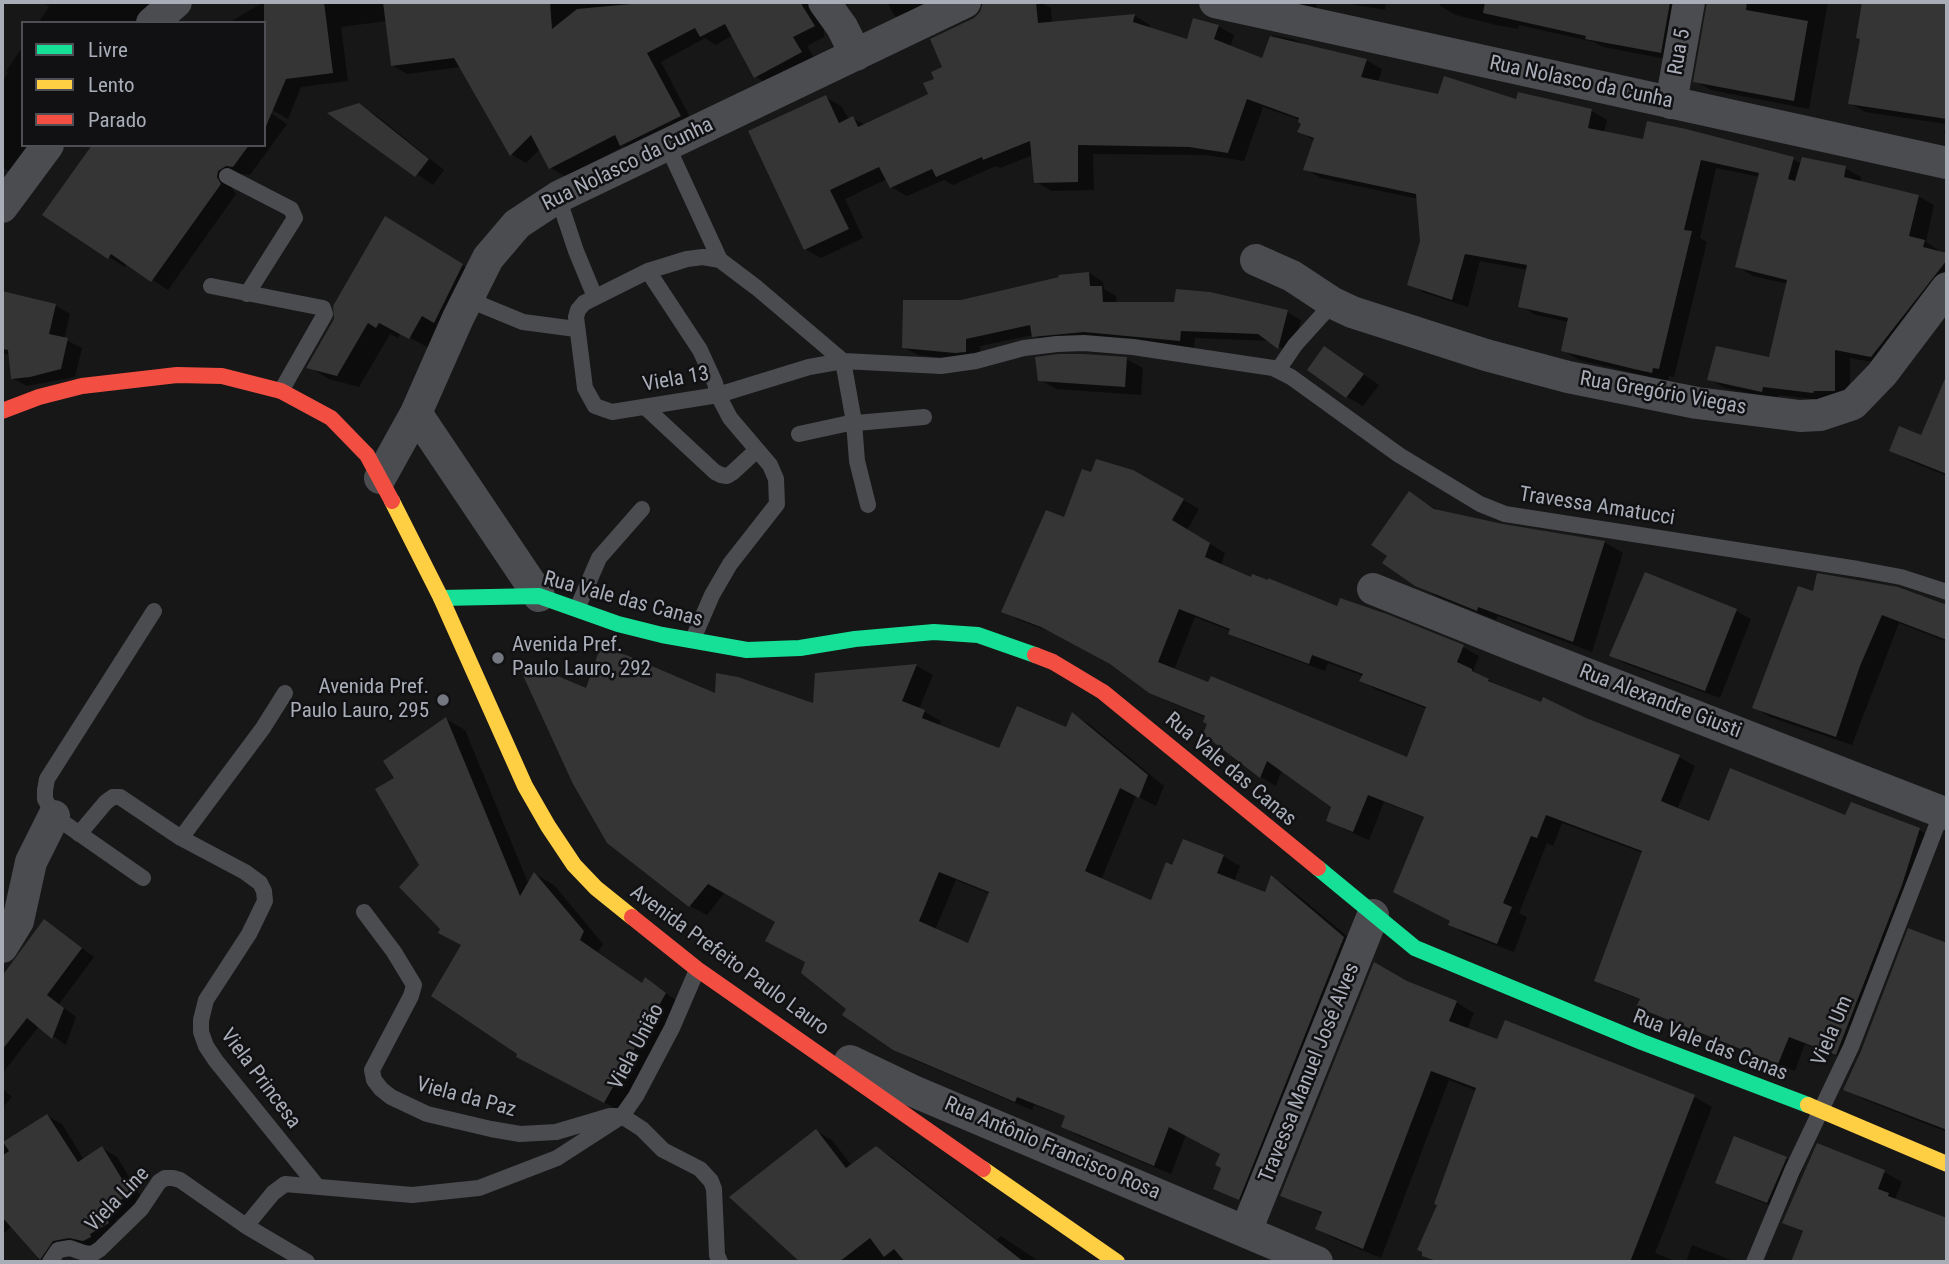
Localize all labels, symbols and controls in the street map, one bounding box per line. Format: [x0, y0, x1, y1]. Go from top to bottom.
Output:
legend [21, 21, 266, 147]
street label: Rua 5 [1664, 27, 1696, 77]
text: Livre [88, 38, 128, 62]
street label: Rua Nolasco da Cunha [1487, 51, 1675, 115]
text: Lento [88, 73, 135, 97]
text: Parado [88, 108, 147, 132]
street label: Rua Nolasco da Cunha [538, 113, 718, 217]
street label: Viela 13 [641, 362, 711, 398]
street label: Rua Gregório Viegas [1578, 367, 1748, 421]
street label: Travessa Amatucci [1517, 482, 1677, 532]
street label: Rua Vale das Canas [541, 567, 705, 633]
place label: Avenida Pref. Paulo Lauro, 292 [512, 633, 651, 683]
marker: Avenida Pref. Paulo Lauro, 292 [490, 650, 506, 666]
street label: Rua Alexandre Giusti [1575, 659, 1745, 745]
place label: Avenida Pref. Paulo Lauro, 295 [290, 675, 429, 725]
marker: Avenida Pref. Paulo Lauro, 295 [435, 692, 451, 708]
street label: Rua Vale das Canas [1159, 708, 1301, 832]
street label: Avenida Prefeito Paulo Lauro [625, 880, 833, 1042]
street label: Travessa Manuel José Alves [1254, 960, 1366, 1186]
street label: Viela Um [1807, 992, 1859, 1070]
street label: Viela União [604, 1000, 670, 1094]
street label: Rua Vale das Canas [1629, 1005, 1791, 1087]
street label: Viela Princesa [214, 1024, 306, 1134]
street label: Viela da Paz [413, 1073, 519, 1123]
street label: Rua Antônio Francisco Rosa [940, 1092, 1164, 1206]
street label: Viela Line [81, 1162, 155, 1238]

